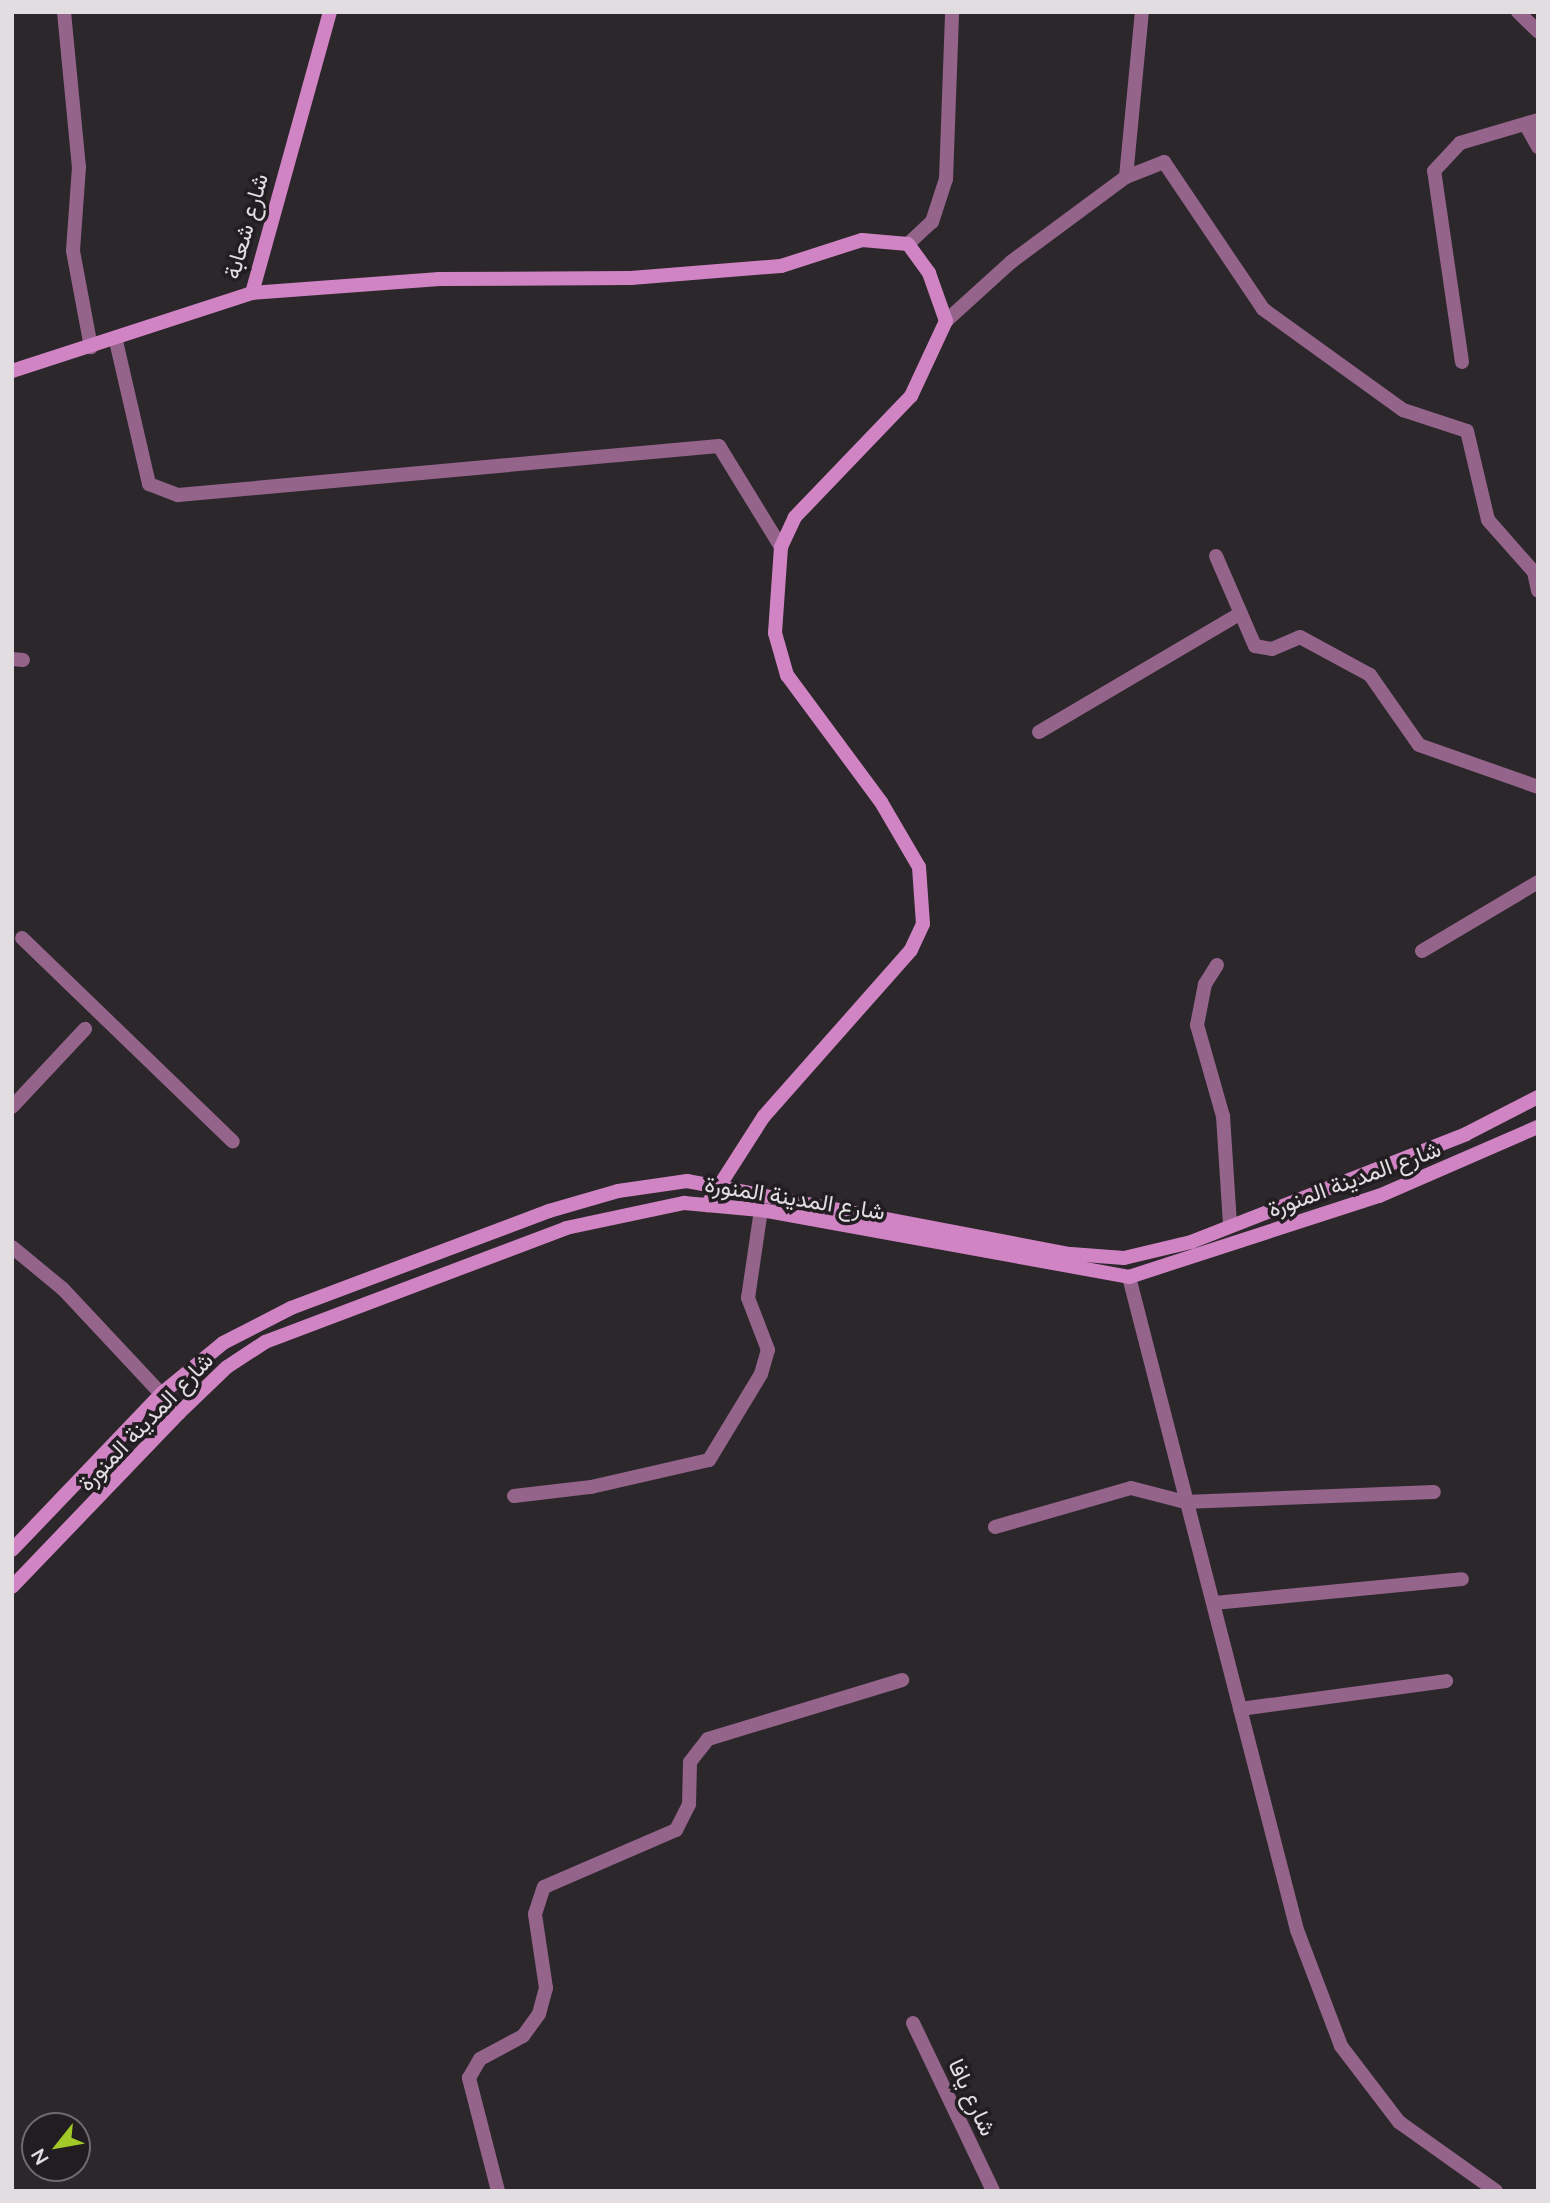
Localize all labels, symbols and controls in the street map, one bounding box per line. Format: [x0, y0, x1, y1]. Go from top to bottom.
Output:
street label: شارع شعابة [217, 170, 273, 282]
street label: شارع المدينة المنورة [1264, 1134, 1444, 1222]
street label: شارع المدينة المنورة [703, 1169, 887, 1225]
street label: شارع المدينة المنورة [72, 1346, 218, 1496]
street label: شارع يافا [943, 2054, 1003, 2140]
north arrow [21, 2112, 91, 2182]
text: N [26, 2145, 53, 2169]

